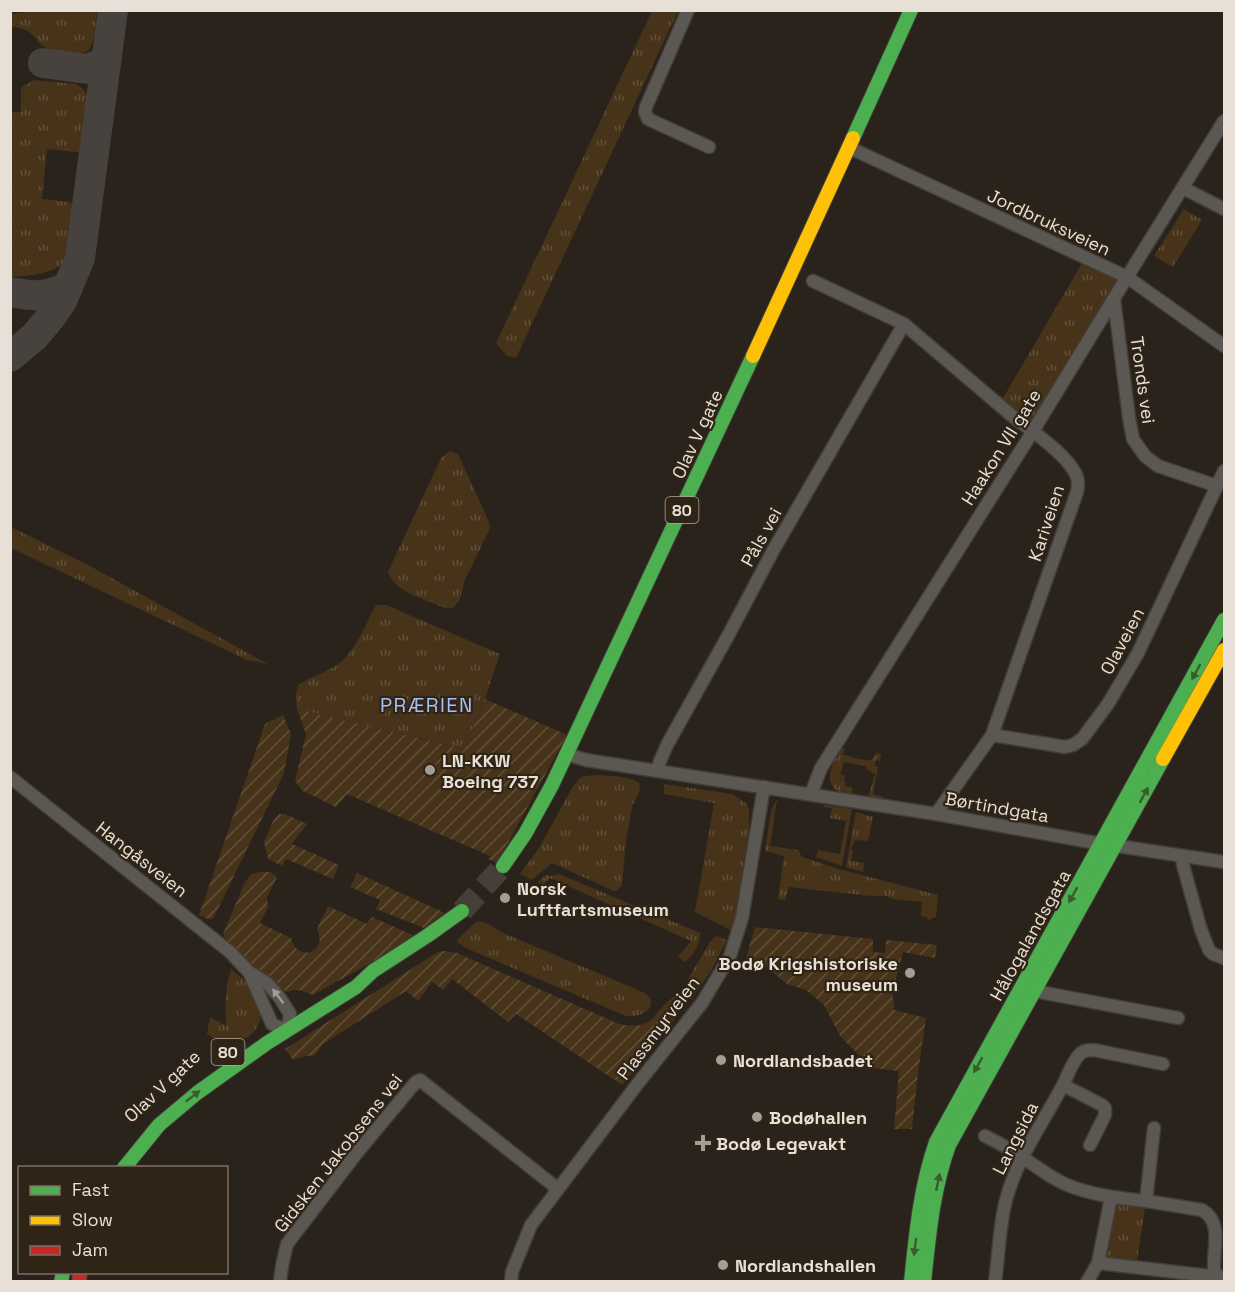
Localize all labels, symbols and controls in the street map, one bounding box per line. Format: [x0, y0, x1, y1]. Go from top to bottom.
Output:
street label: Jordbruksveien [984, 183, 1114, 261]
street label: Tronds vei [1125, 335, 1161, 425]
street label: Haakon VII gate [956, 385, 1046, 509]
street label: Olav V gate [666, 386, 728, 482]
street label: Kariveien [1023, 482, 1069, 564]
road number: 80 [666, 497, 698, 523]
street label: Påls vei [735, 503, 787, 571]
street label: Olaveien [1095, 604, 1149, 678]
one-way arrow [1191, 663, 1201, 680]
district label: PRÆRIEN [380, 692, 474, 718]
place label: LN-KKW Boeing 737 [442, 749, 538, 793]
marker: LN-KKW Boeing 737 [423, 763, 437, 777]
one-way arrow [1139, 786, 1149, 803]
street label: Børtindgata [943, 787, 1051, 827]
street label: Hangåsveien [91, 816, 193, 902]
street label: Hålogalandsgata [984, 865, 1076, 1005]
place label: Norsk Luftfartsmuseum [517, 877, 669, 921]
one-way arrow [1068, 886, 1078, 903]
marker: Norsk Luftfartsmuseum [498, 891, 512, 905]
place label: Bodø Krigshistoriske museum [718, 952, 898, 996]
marker: Bodø Krigshistoriske museum [903, 966, 917, 980]
street label: Plassmyrveien [612, 972, 704, 1084]
one-way arrow [272, 989, 284, 1005]
road number: 80 [212, 1039, 244, 1065]
street label: Olav V gate [119, 1045, 205, 1127]
place label: Nordlandsbadet [733, 1049, 873, 1072]
marker: Nordlandsbadet [714, 1053, 728, 1067]
one-way arrow [972, 1057, 983, 1073]
street label: Gidsken Jakobsens vei [269, 1069, 407, 1237]
one-way arrow [186, 1090, 201, 1102]
street label: Langsida [987, 1098, 1043, 1178]
place label: Bodøhallen [769, 1106, 867, 1129]
marker: Bodøhallen [750, 1110, 764, 1124]
place label: Bodø Legevakt [716, 1132, 846, 1155]
marker: Bodø Legevakt [694, 1134, 712, 1152]
legend [18, 1166, 228, 1274]
one-way arrow [933, 1173, 943, 1191]
text: Fast [72, 1178, 109, 1201]
text: Slow [72, 1208, 113, 1231]
one-way arrow [910, 1237, 920, 1256]
text: Jam [72, 1238, 108, 1261]
place label: Nordlandshallen [735, 1254, 876, 1277]
marker: Nordlandshallen [716, 1258, 730, 1272]

